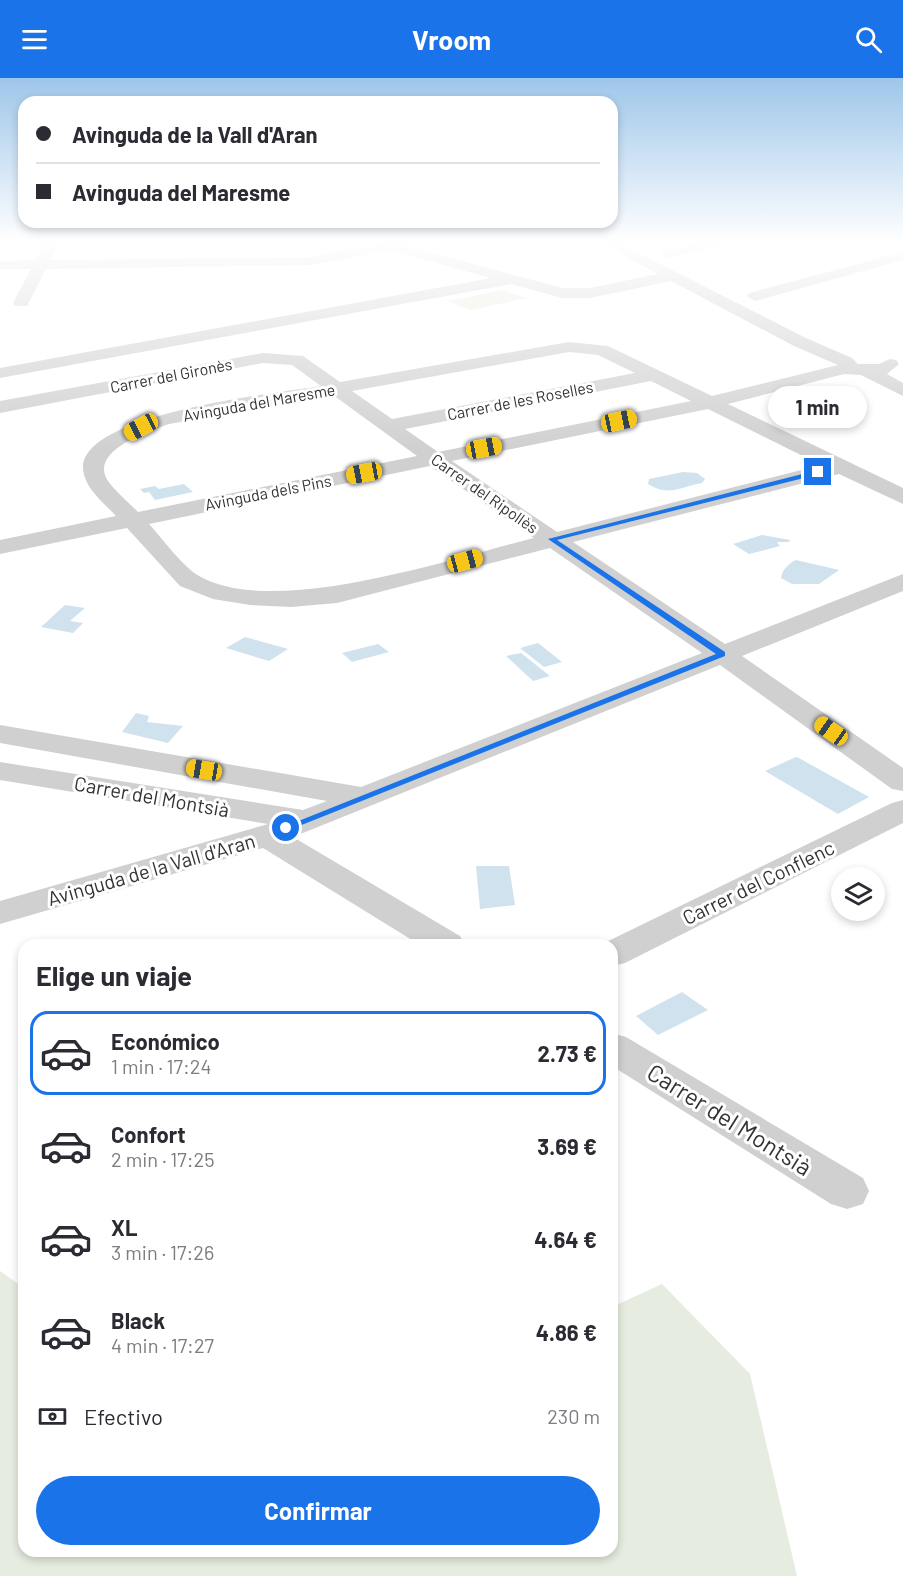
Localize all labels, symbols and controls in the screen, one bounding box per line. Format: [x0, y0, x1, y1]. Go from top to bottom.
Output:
icon: menu [18, 23, 51, 56]
text: Vroom [412, 23, 491, 55]
icon: search [852, 23, 885, 56]
text: Avinguda de la Vall d'Aran [72, 121, 318, 147]
text: Avinguda del Maresme [72, 179, 290, 205]
street label: Carrer del Gironès [108, 354, 234, 396]
street label: Carrer de les Roselles [445, 377, 595, 423]
street label: Avinguda del Maresme [181, 379, 337, 425]
callout: 1 min [768, 385, 868, 427]
text: 1 min [796, 395, 839, 419]
car [600, 408, 638, 434]
car [121, 411, 161, 443]
car [465, 436, 503, 460]
street label: Carrer del Ripollès [428, 449, 542, 537]
route end [804, 458, 831, 485]
car [345, 461, 383, 485]
street label: Avinguda dels Pins [203, 470, 333, 514]
car [445, 548, 485, 574]
car [811, 713, 851, 749]
car [185, 758, 223, 782]
street label: Carrer del Montsià [73, 771, 231, 821]
route start [272, 814, 299, 841]
street label: Avinguda de la Vall d'Aran [44, 828, 258, 910]
street label: Carrer del Conflenc [678, 835, 838, 929]
map controls [831, 867, 885, 921]
button: layers [831, 867, 885, 921]
text: Elige un viaje [36, 959, 192, 991]
icon: car [39, 1026, 93, 1080]
text: Económico [111, 1028, 220, 1054]
text: 2.73 € [538, 1040, 597, 1066]
text: 1 min · 17:24 [111, 1054, 212, 1078]
street label: Carrer del Montsià [642, 1057, 818, 1181]
icon: car [39, 1119, 93, 1173]
text: Confort [111, 1121, 186, 1147]
text: 3.69 € [537, 1133, 597, 1159]
text: 2 min · 17:25 [111, 1147, 215, 1171]
icon: car [39, 1212, 93, 1266]
text: XL [111, 1214, 137, 1240]
text: 4.64 € [534, 1226, 597, 1252]
text: 3 min · 17:26 [111, 1240, 214, 1264]
icon: car [39, 1305, 93, 1359]
text: Black [111, 1307, 165, 1333]
text: 4.86 € [536, 1319, 597, 1345]
text: 4 min · 17:27 [111, 1333, 214, 1357]
icon: cash [36, 1400, 69, 1433]
text: Efectivo [84, 1403, 163, 1429]
text: 230 m [547, 1404, 600, 1428]
button: Confirmar [36, 1476, 600, 1545]

